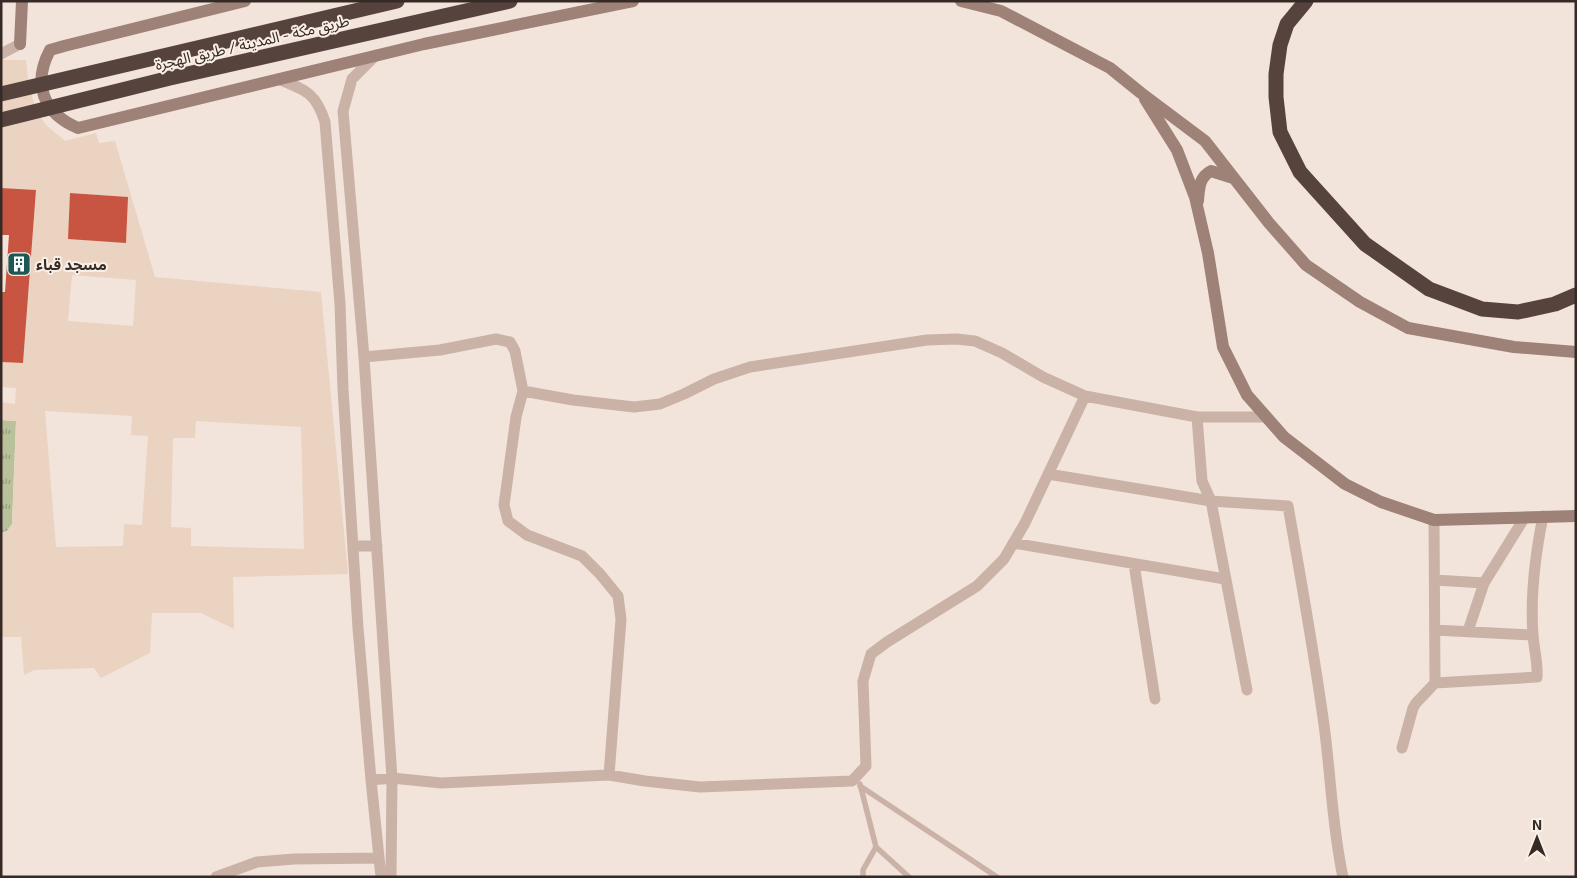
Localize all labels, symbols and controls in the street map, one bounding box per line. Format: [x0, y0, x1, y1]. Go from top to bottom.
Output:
street label: طريق مكة - المدينة / طريق الهجرة [153, 11, 351, 75]
building icon: مسجد قباء [6, 251, 32, 277]
place label: مسجد قباء [36, 255, 107, 273]
north arrow [1512, 813, 1562, 863]
text: N [1532, 816, 1542, 833]

